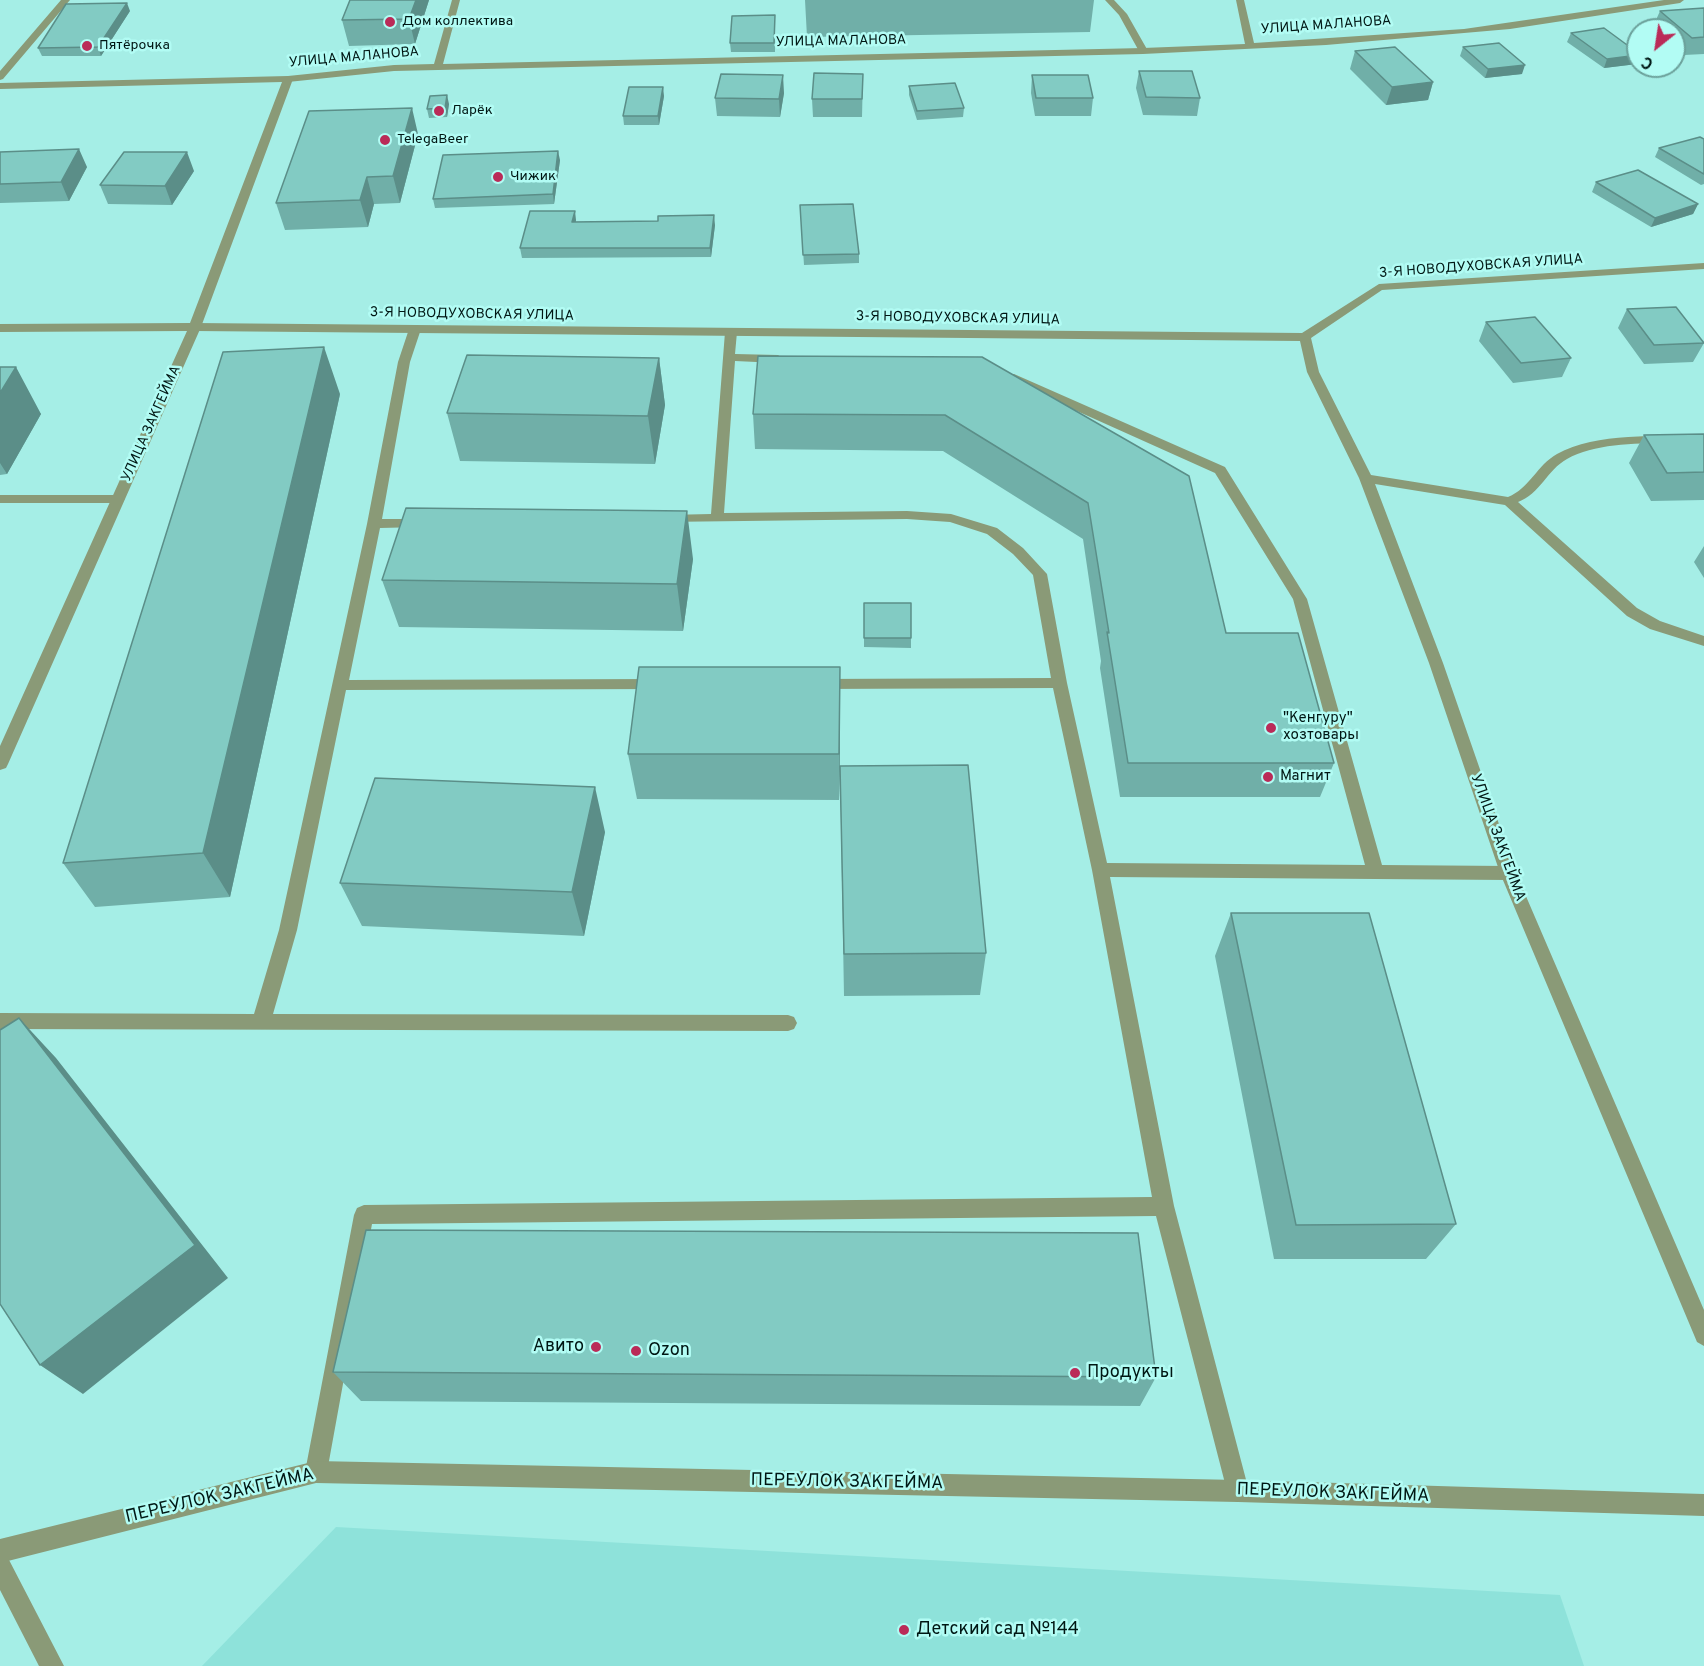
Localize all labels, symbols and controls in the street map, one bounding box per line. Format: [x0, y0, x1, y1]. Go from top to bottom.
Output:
street label: УЛИЦА МАЛАНОВА [1260, 13, 1392, 39]
place label: Дом коллектива [402, 14, 513, 30]
marker: Дом коллектива [383, 15, 397, 29]
north arrow [1626, 18, 1686, 78]
street label: УЛИЦА МАЛАНОВА [776, 32, 906, 52]
place label: Пятёрочка [99, 38, 170, 54]
marker: Пятёрочка [80, 39, 94, 53]
street label: УЛИЦА МАЛАНОВА [288, 44, 420, 72]
text: С [1639, 51, 1657, 73]
place label: Ларёк [451, 103, 493, 119]
marker: Ларёк [432, 104, 446, 118]
place label: TelegaBeer [397, 132, 468, 148]
marker: TelegaBeer [378, 133, 392, 147]
place label: Чижик [510, 169, 556, 185]
marker: Чижик [491, 170, 505, 184]
street label: 3-Я НОВОДУХОВСКАЯ УЛИЦА [1378, 251, 1584, 283]
street label: 3-Я НОВОДУХОВСКАЯ УЛИЦА [370, 305, 574, 325]
street label: 3-Я НОВОДУХОВСКАЯ УЛИЦА [856, 309, 1060, 329]
street label: УЛИЦА ЗАКГЕЙМА [119, 363, 185, 485]
place label: "Кенгуру" хозтовары [1283, 710, 1359, 745]
marker: "Кенгуру" хозтовары [1264, 721, 1278, 735]
place label: Магнит [1280, 768, 1331, 786]
marker: Магнит [1261, 770, 1275, 784]
street label: УЛИЦА ЗАКГЕЙМА [1466, 772, 1528, 904]
place label: Авито [533, 1336, 584, 1358]
marker: Авито [589, 1340, 603, 1354]
place label: Ozon [648, 1340, 690, 1362]
marker: Ozon [629, 1344, 643, 1358]
place label: Продукты [1087, 1362, 1174, 1384]
marker: Продукты [1068, 1366, 1082, 1380]
street label: ПЕРЕУЛОК ЗАКГЕЙМА [124, 1465, 316, 1529]
street label: ПЕРЕУЛОК ЗАКГЕЙМА [750, 1471, 944, 1495]
street label: ПЕРЕУЛОК ЗАКГЕЙМА [1236, 1480, 1430, 1508]
place label: Детский сад №144 [916, 1619, 1079, 1641]
marker: Детский сад №144 [897, 1623, 911, 1637]

